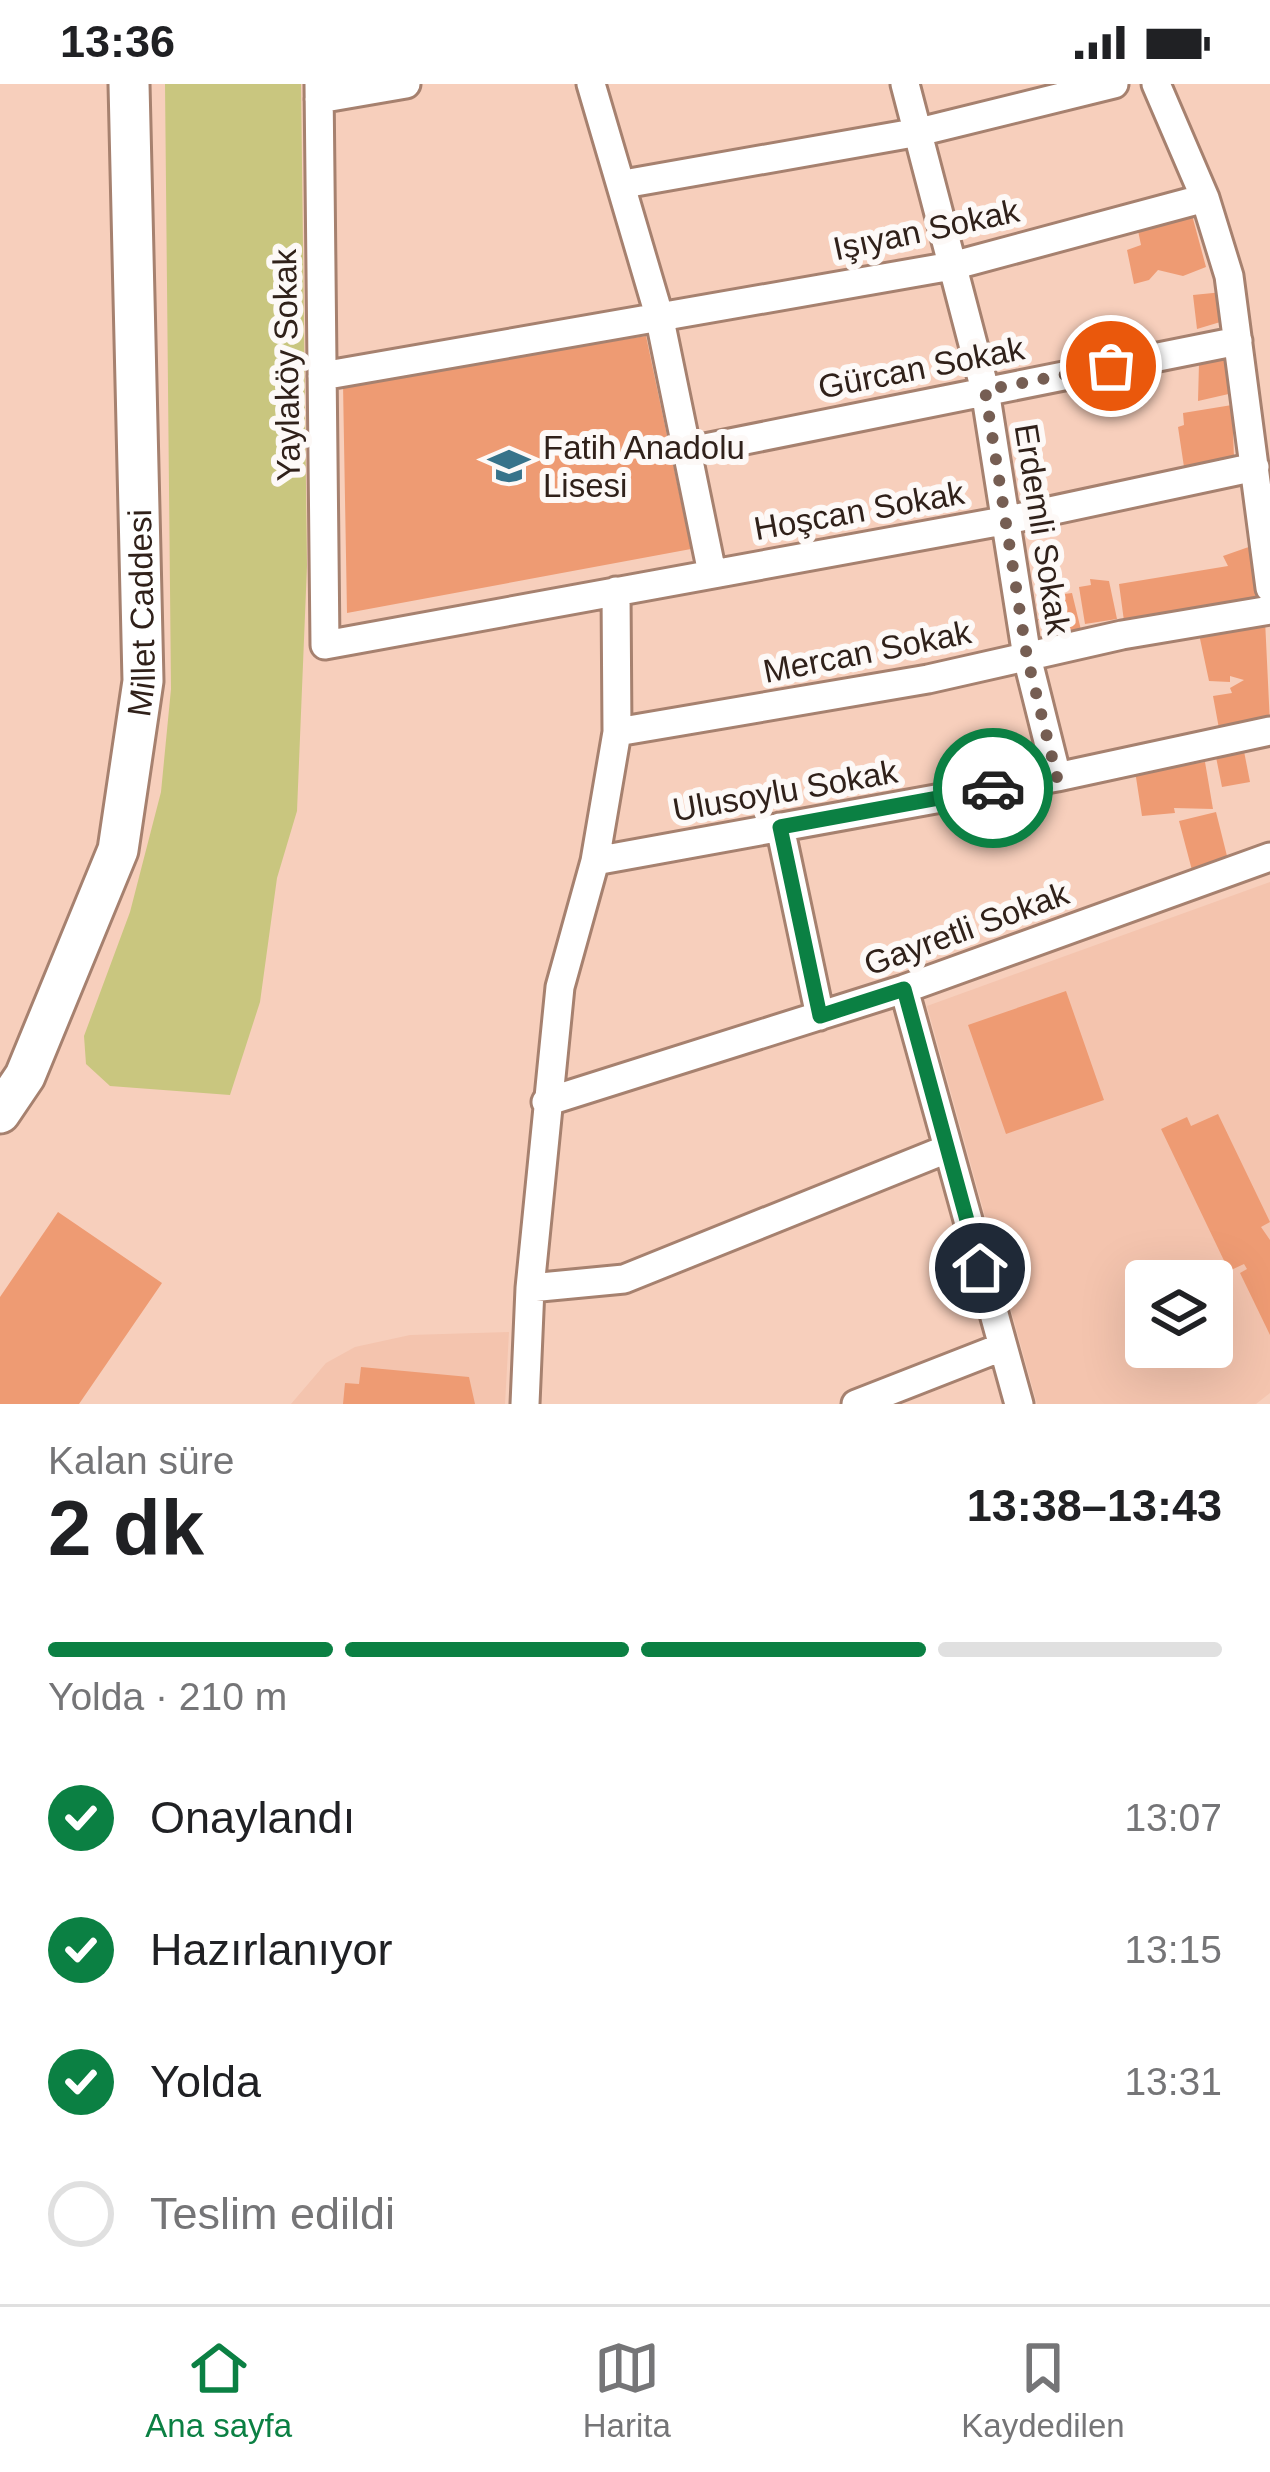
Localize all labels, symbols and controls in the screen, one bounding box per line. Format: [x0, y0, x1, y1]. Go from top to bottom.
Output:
text: 13:36 [60, 16, 175, 67]
street label: Işıyan Sokak [830, 192, 1023, 267]
street label: Yaylaköy Sokak [266, 248, 307, 481]
pin [1060, 315, 1162, 417]
street label: Gürcan Sokak [815, 329, 1028, 406]
icon: bag [1078, 333, 1144, 399]
street label: Erdemli Sokak [1008, 421, 1077, 638]
place label: Fatih Anadolu Lisesi [543, 429, 745, 504]
school or university icon: Fatih Anadolu Lisesi [486, 443, 532, 489]
street label: Hoşcan Sokak [751, 474, 968, 547]
street label: Millet Caddesi [120, 509, 162, 719]
street label: Mercan Sokak [760, 613, 975, 690]
courier [933, 728, 1053, 848]
street label: Ulusoylu Sokak [670, 752, 901, 828]
icon: car [960, 755, 1026, 821]
street label: Gayretli Sokak [859, 874, 1074, 983]
pin [929, 1217, 1031, 1319]
icon: home [947, 1235, 1013, 1301]
map controls [1125, 1260, 1233, 1368]
button: layers [1125, 1260, 1233, 1368]
text: Kalan süre [48, 1439, 234, 1482]
text: 13:38–13:43 [967, 1480, 1222, 1531]
text: 2 dk [48, 1484, 204, 1572]
text: Yolda · 210 m [48, 1675, 287, 1718]
icon: check [48, 1785, 114, 1851]
text: Onaylandı [150, 1792, 355, 1843]
text: 13:07 [1124, 1796, 1222, 1839]
icon: check [48, 1917, 114, 1983]
text: Hazırlanıyor [150, 1924, 393, 1975]
text: 13:15 [1124, 1928, 1222, 1971]
icon: check [48, 2049, 114, 2115]
text: Yolda [150, 2056, 261, 2107]
text: 13:31 [1124, 2060, 1222, 2103]
text: Teslim edildi [150, 2188, 395, 2239]
tab: Ana sayfa [145, 2335, 292, 2445]
tab: Harita [583, 2335, 671, 2445]
tab: Kaydedilen [961, 2335, 1125, 2445]

